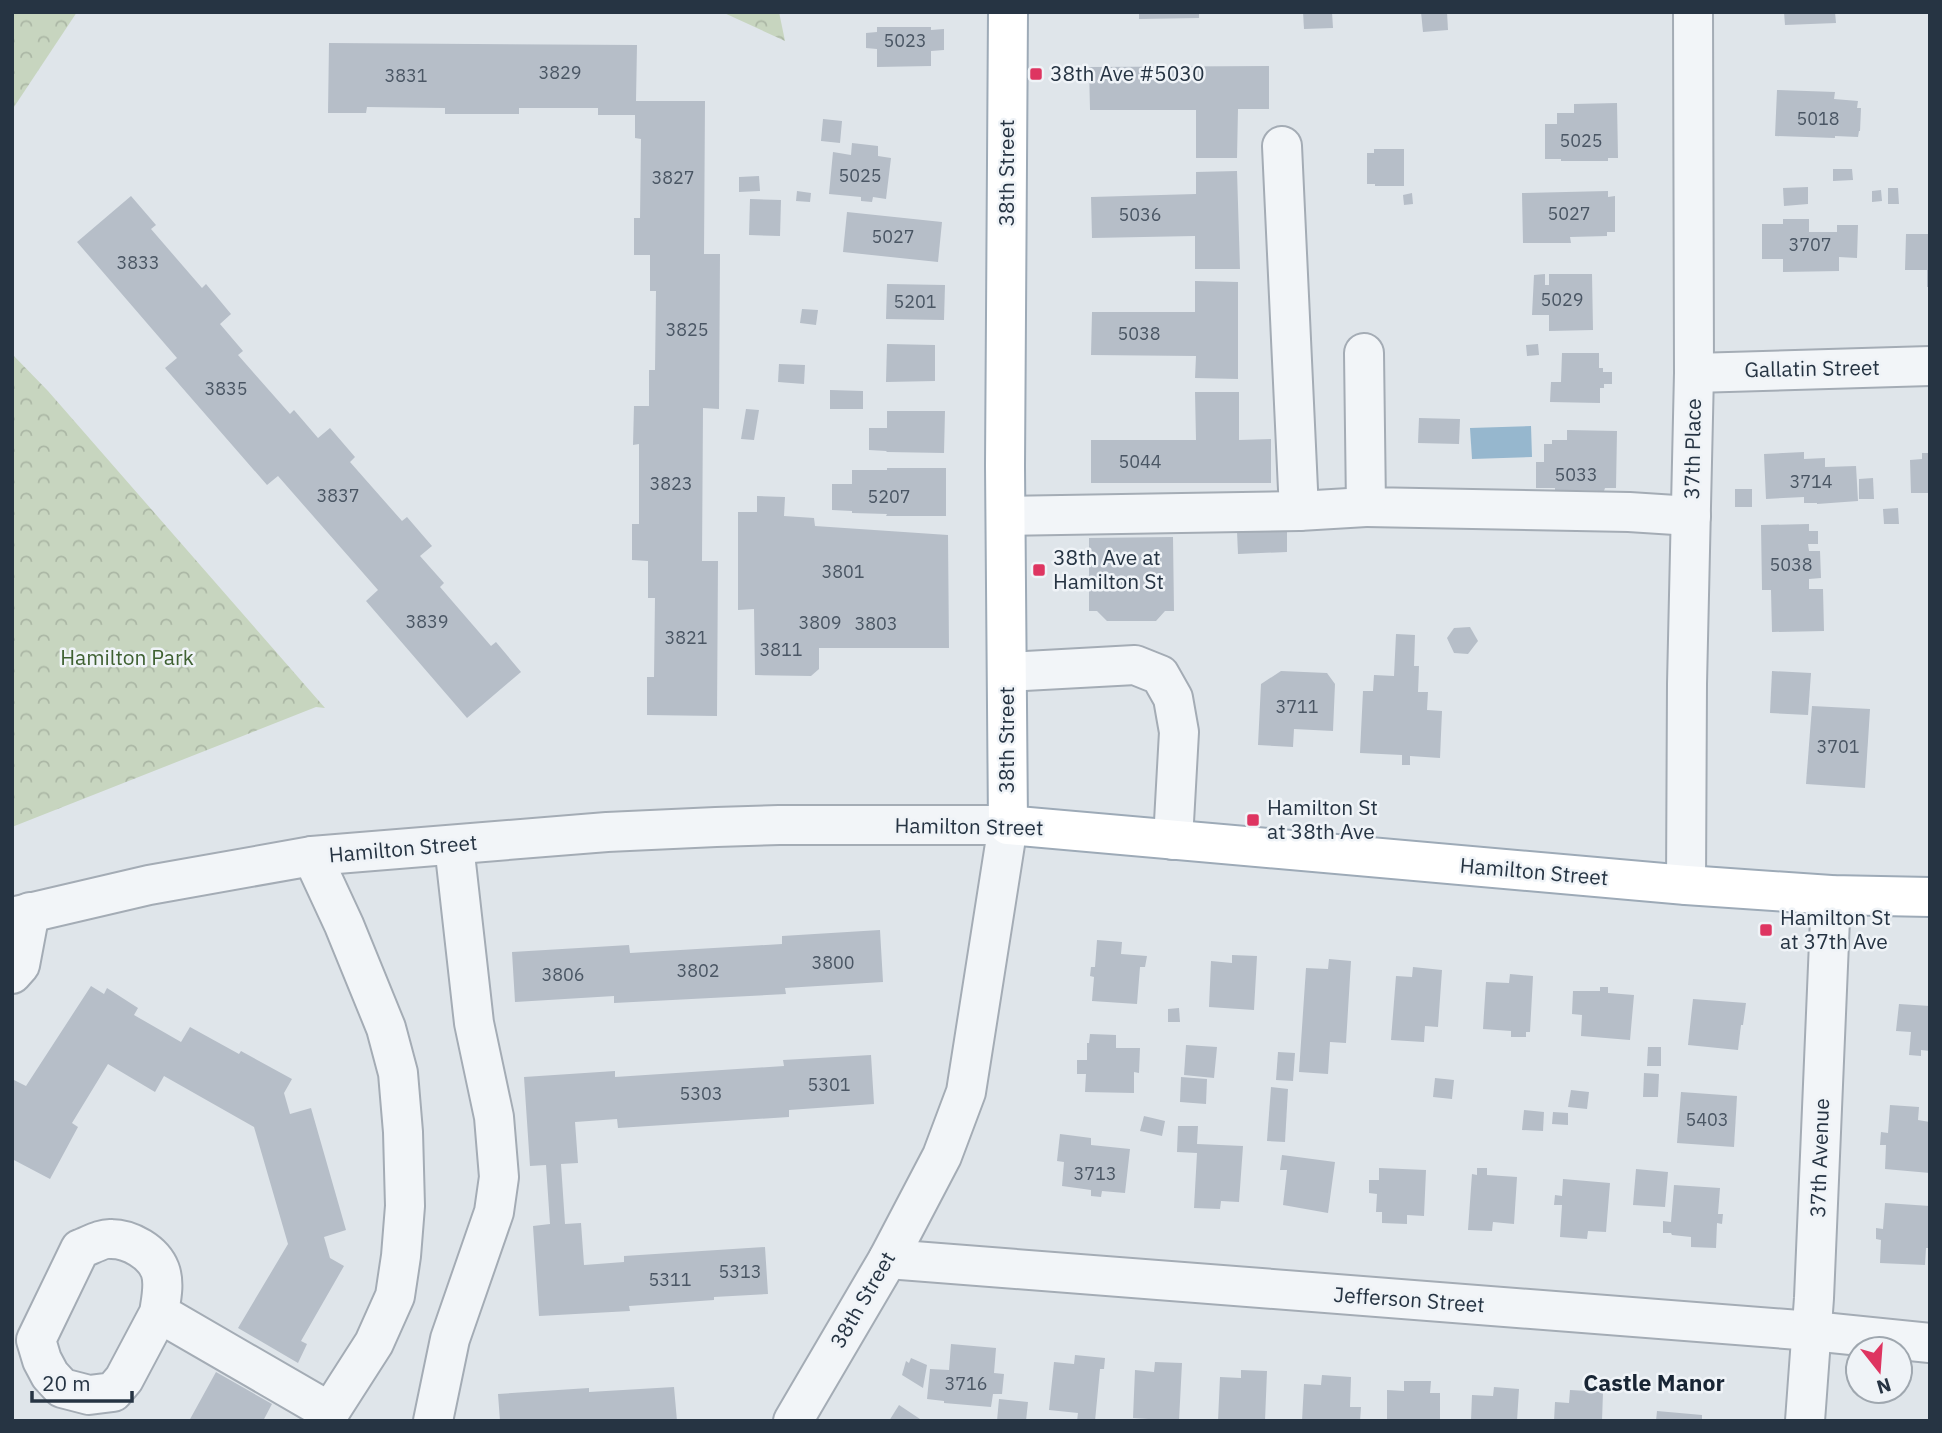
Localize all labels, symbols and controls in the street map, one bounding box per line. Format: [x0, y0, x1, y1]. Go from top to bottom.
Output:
house number: 5023 [883, 29, 927, 52]
place label: 38th Ave #5030 [1050, 59, 1205, 87]
house number: 3829 [538, 61, 582, 84]
house number: 3831 [384, 64, 428, 87]
marker: 38th Ave #5030 [1028, 66, 1044, 82]
house number: 5018 [1796, 107, 1840, 130]
street label: 38th Street [992, 119, 1020, 227]
house number: 5025 [1559, 129, 1603, 152]
house number: 5025 [838, 164, 882, 187]
house number: 3827 [651, 166, 695, 189]
house number: 5027 [1547, 202, 1591, 225]
house number: 5036 [1118, 203, 1162, 226]
house number: 5027 [871, 225, 915, 248]
house number: 3707 [1788, 233, 1832, 256]
house number: 3833 [116, 251, 160, 274]
house number: 5029 [1540, 288, 1584, 311]
house number: 5201 [893, 290, 937, 313]
house number: 3825 [665, 318, 709, 341]
house number: 5038 [1117, 322, 1161, 345]
street label: Gallatin Street [1744, 353, 1880, 383]
house number: 3835 [204, 377, 248, 400]
street label: 37th Place [1677, 398, 1707, 500]
house number: 5044 [1118, 450, 1162, 473]
house number: 5033 [1554, 463, 1598, 486]
house number: 3714 [1789, 470, 1833, 493]
house number: 3823 [649, 472, 693, 495]
house number: 3837 [316, 484, 360, 507]
house number: 5207 [867, 485, 911, 508]
place label: 38th Ave at Hamilton St [1053, 543, 1164, 595]
house number: 5038 [1769, 553, 1813, 576]
house number: 3801 [821, 560, 865, 583]
marker: 38th Ave at Hamilton St [1031, 562, 1047, 578]
house number: 3839 [405, 610, 449, 633]
house number: 3809 [798, 611, 842, 634]
house number: 3803 [854, 612, 898, 635]
house number: 3821 [664, 626, 708, 649]
house number: 3811 [759, 638, 803, 661]
park label: Hamilton Park [60, 643, 194, 671]
street label: 38th Street [992, 686, 1020, 794]
house number: 3711 [1275, 695, 1319, 718]
house number: 3701 [1816, 735, 1860, 758]
place label: Hamilton St at 38th Ave [1267, 793, 1378, 845]
street label: Hamilton Street [894, 811, 1044, 841]
marker: Hamilton St at 38th Ave [1245, 812, 1261, 828]
street label: Hamilton Street [328, 828, 478, 868]
street label: Hamilton Street [1459, 851, 1609, 891]
place label: Hamilton St at 37th Ave [1780, 903, 1891, 955]
marker: Hamilton St at 37th Ave [1758, 922, 1774, 938]
house number: 3800 [811, 951, 855, 974]
house number: 3802 [676, 959, 720, 982]
house number: 3806 [541, 963, 585, 986]
house number: 5301 [807, 1073, 851, 1096]
house number: 5303 [679, 1082, 723, 1105]
street label: 37th Avenue [1803, 1098, 1835, 1218]
house number: 5403 [1685, 1108, 1729, 1131]
house number: 3713 [1073, 1162, 1117, 1185]
street label: 38th Street [823, 1246, 901, 1353]
house number: 5313 [718, 1260, 762, 1283]
house number: 5311 [648, 1268, 692, 1291]
street label: Jefferson Street [1333, 1280, 1486, 1318]
north arrow [1844, 1335, 1914, 1405]
scale bar [32, 1360, 131, 1404]
district label: Castle Manor [1583, 1367, 1725, 1397]
text: 20 m [42, 1369, 91, 1397]
house number: 3716 [944, 1372, 988, 1395]
text: N [1874, 1373, 1894, 1400]

